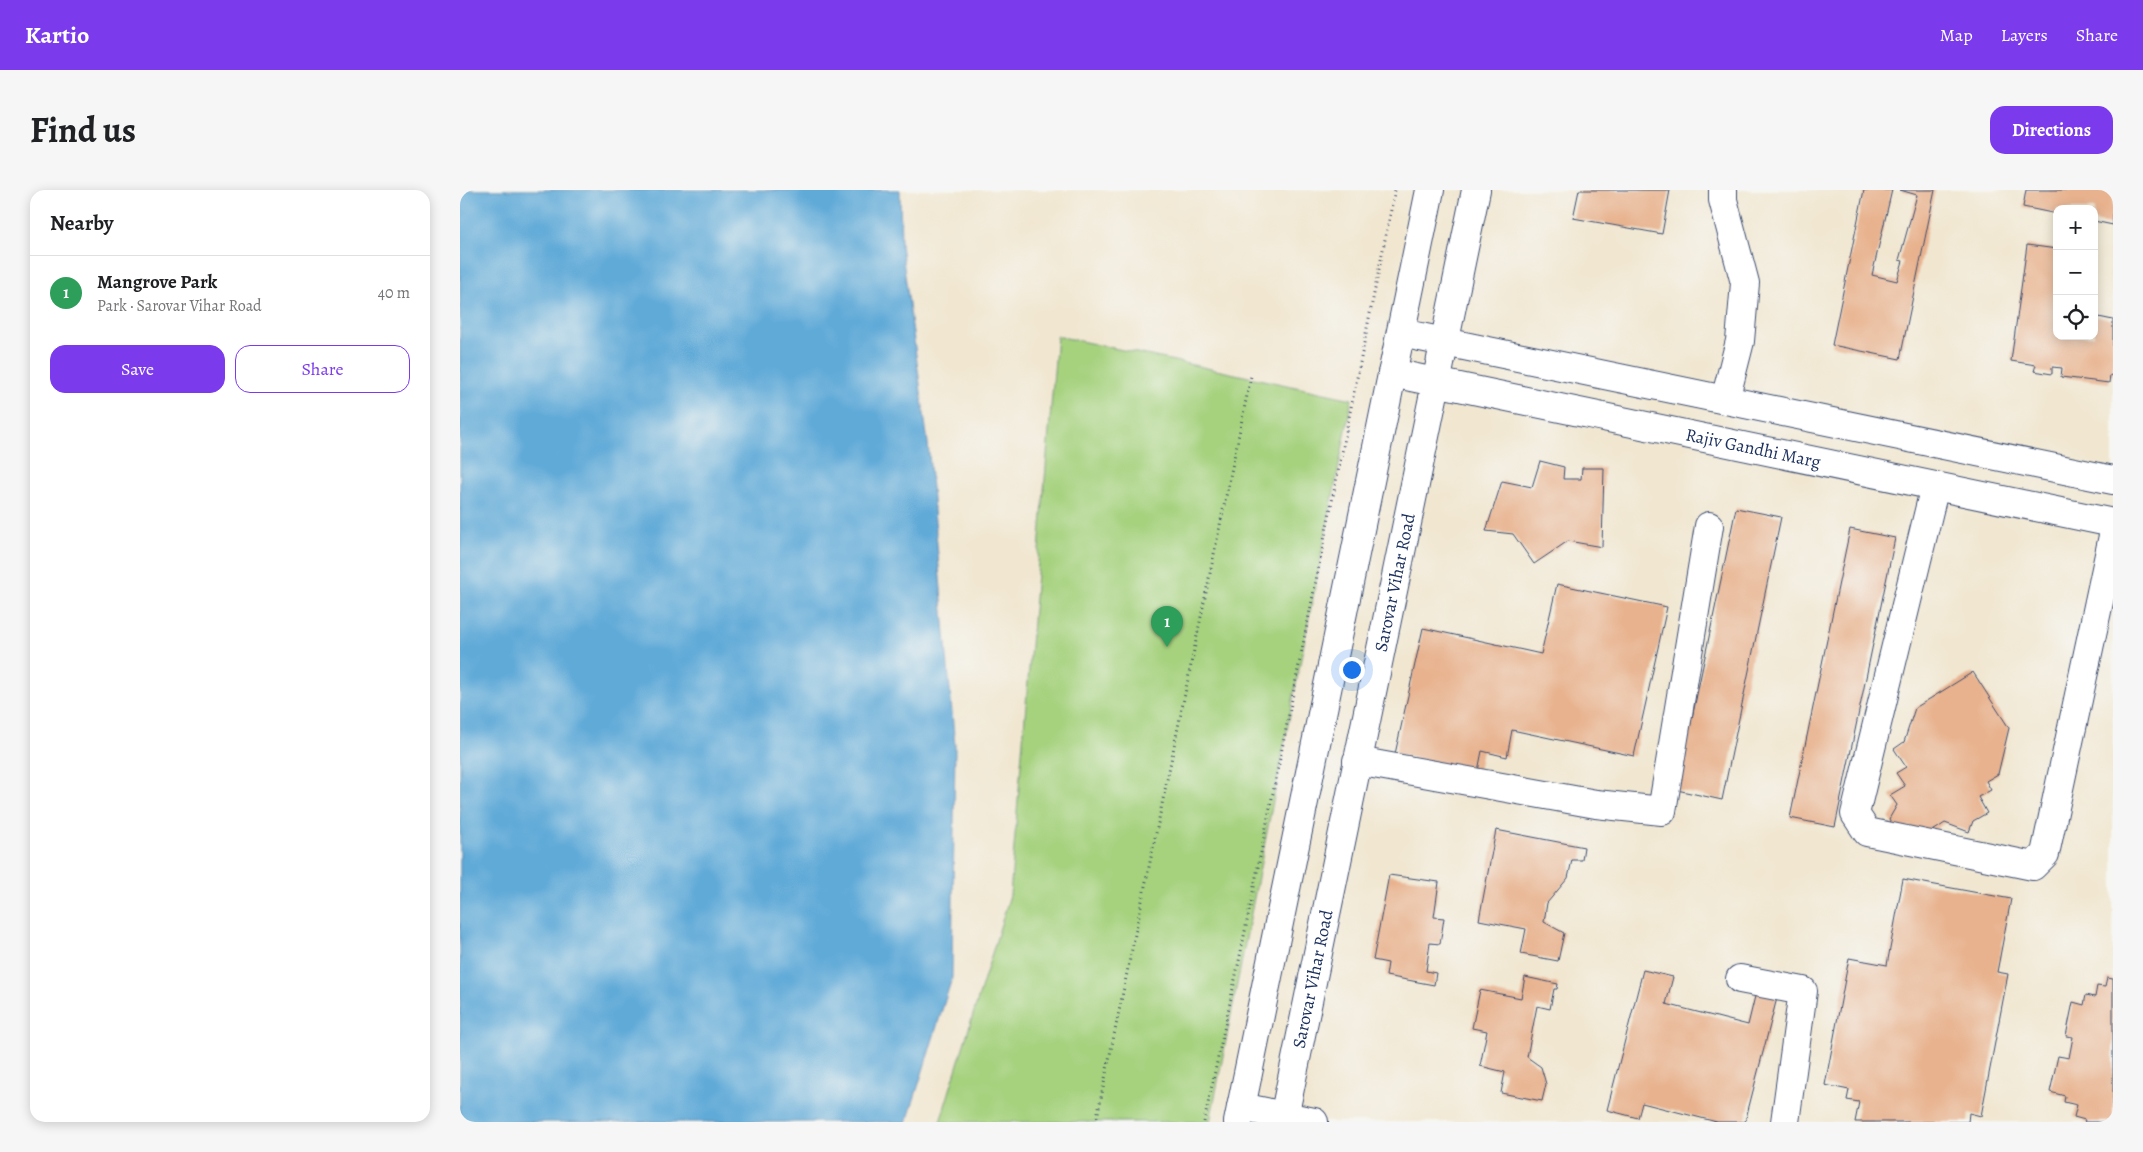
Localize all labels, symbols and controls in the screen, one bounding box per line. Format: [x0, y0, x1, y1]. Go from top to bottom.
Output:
text: Kartio [25, 19, 89, 51]
text: Map [1940, 23, 1973, 47]
text: Layers [2001, 23, 2048, 47]
text: Share [2076, 23, 2118, 47]
text: Find us [30, 106, 136, 154]
button: Directions [1990, 106, 2113, 154]
map controls [2053, 205, 2098, 340]
button: + [2053, 205, 2098, 250]
text: Nearby [50, 209, 113, 237]
button: − [2053, 250, 2098, 295]
text: Mangrove Park [97, 269, 217, 295]
text: 1 [63, 282, 69, 304]
text: 40 m [378, 282, 410, 304]
text: Park · Sarovar Vihar Road [97, 295, 262, 317]
button: locate [2053, 295, 2098, 340]
button: Save [50, 345, 225, 393]
button: Share [235, 345, 410, 393]
street label: Rajiv Gandhi Marg [1683, 422, 1823, 474]
street label: Sarovar Vihar Road [1369, 511, 1421, 654]
pin: 1 [1151, 606, 1183, 647]
your location [1339, 657, 1365, 683]
street label: Sarovar Vihar Road [1287, 907, 1339, 1050]

